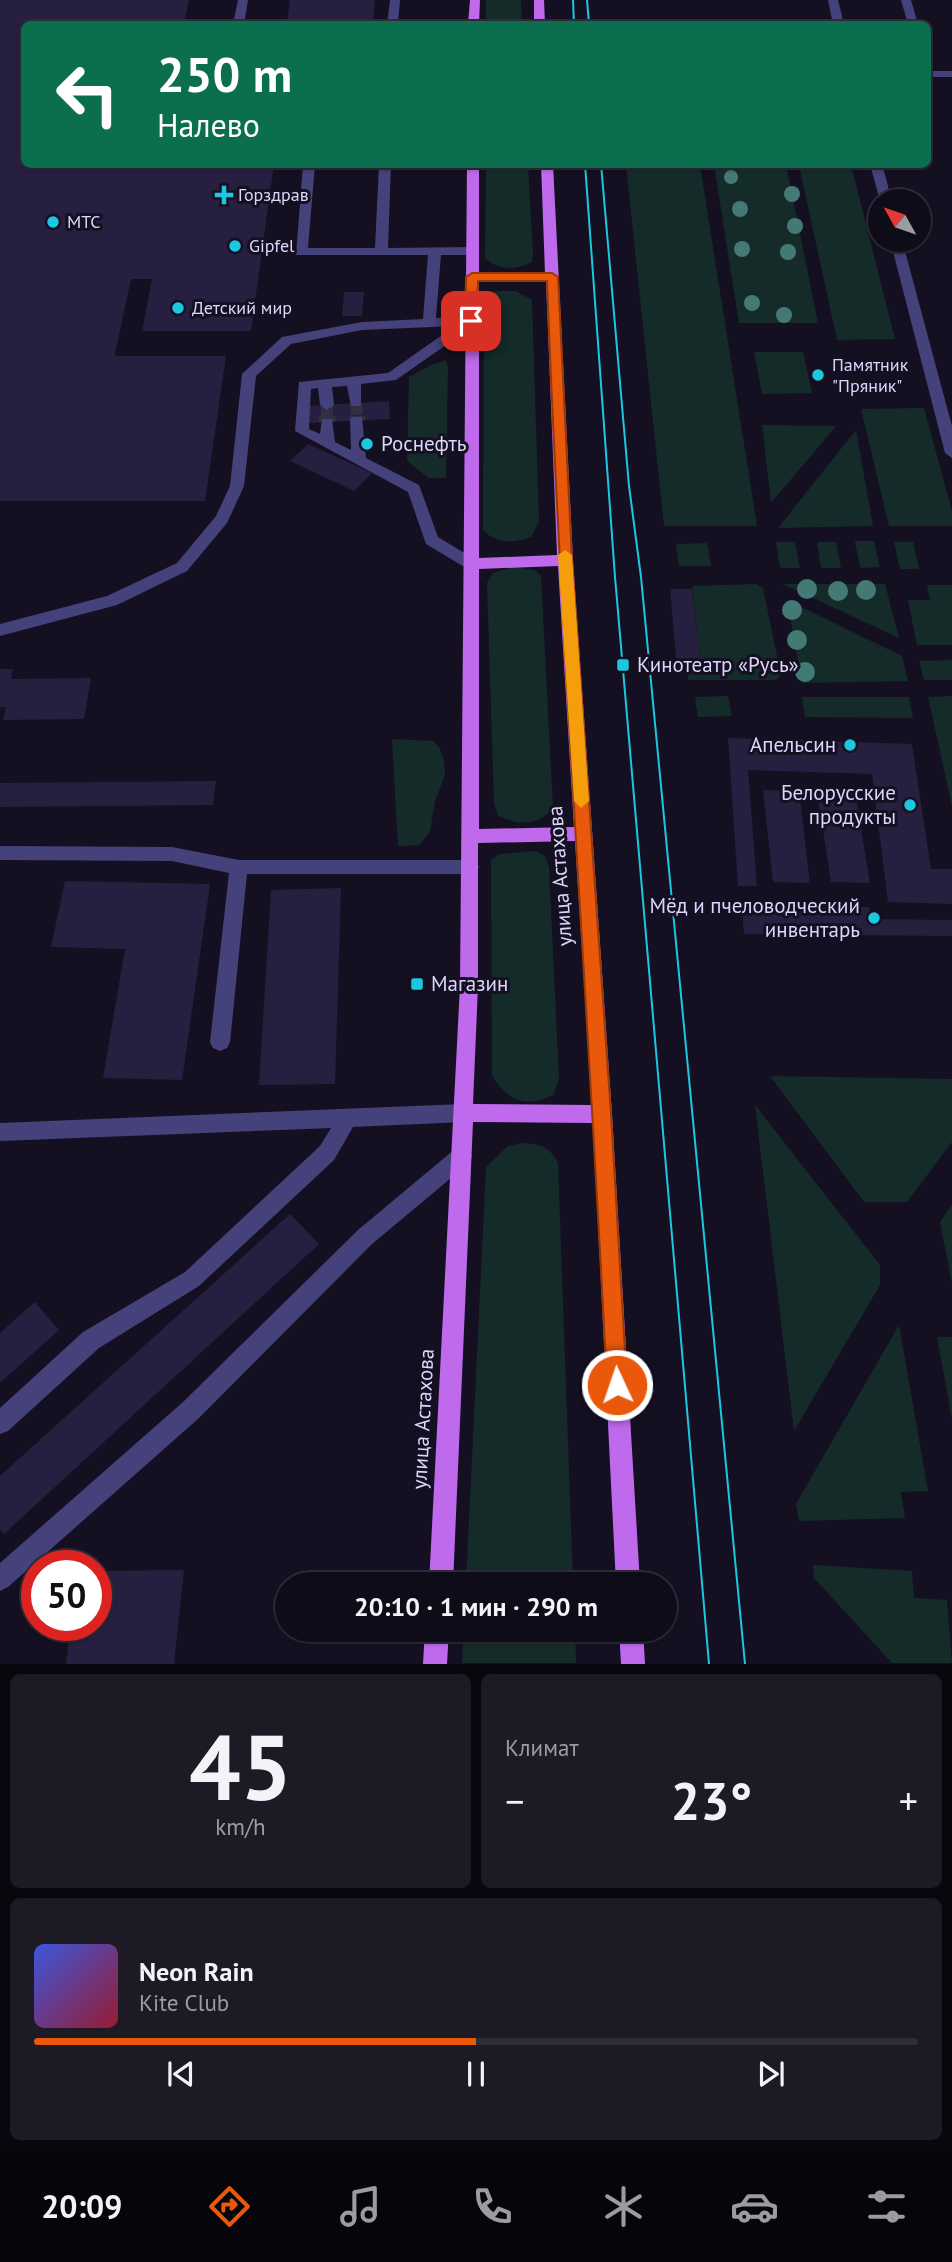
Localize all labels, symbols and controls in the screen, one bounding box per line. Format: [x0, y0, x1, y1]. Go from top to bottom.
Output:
text: 250 m [157, 42, 292, 106]
icon: left [42, 49, 133, 140]
text: Налево [157, 104, 260, 146]
place label: Горздрав [238, 183, 309, 206]
marker: Горздрав [216, 187, 232, 203]
north arrow [868, 189, 931, 252]
map controls [868, 189, 931, 252]
place label: МТС [67, 210, 101, 233]
marker: МТС [45, 214, 61, 230]
place label: Gipfel [249, 234, 295, 257]
marker: Gipfel [227, 238, 243, 254]
pin [441, 291, 501, 351]
place label: Детский мир [192, 296, 292, 319]
marker: Детский мир [170, 300, 186, 316]
icon: arrive [452, 302, 490, 340]
place label: Памятник "Пряник" [832, 353, 909, 397]
marker: Памятник "Пряник" [810, 367, 826, 383]
place label: Роснефть [381, 430, 467, 457]
marker: Роснефть [359, 436, 375, 452]
place label: Кинотеатр «Русь» [637, 651, 799, 678]
marker: Кинотеатр «Русь» [615, 657, 631, 673]
place label: Апельсин [750, 731, 836, 758]
marker: Апельсин [842, 737, 858, 753]
place label: Белорусские продукты [781, 779, 896, 830]
marker: Белорусские продукты [902, 797, 918, 813]
street label: улица Астахова [541, 805, 578, 947]
place label: Мёд и пчеловодческий инвентарь [649, 892, 860, 943]
marker: Мёд и пчеловодческий инвентарь [866, 910, 882, 926]
place label: Магазин [431, 970, 508, 997]
marker: Магазин [409, 976, 425, 992]
street label: улица Астахова [405, 1348, 440, 1490]
position arrow [580, 1348, 654, 1422]
speed limit sign: 50 [21, 1550, 112, 1641]
text: 20:10 · 1 мин · 290 m [354, 1590, 598, 1623]
text: 45 [189, 1707, 292, 1825]
text: Климат [505, 1733, 579, 1762]
text: 23° [671, 1767, 752, 1834]
text: − [505, 1776, 524, 1825]
text: + [899, 1776, 918, 1825]
text: km/h [215, 1812, 266, 1841]
text: Neon Rain [139, 1955, 254, 1988]
text: Kite Club [139, 1988, 229, 2017]
icon: previous [162, 2055, 200, 2093]
icon: pause [457, 2055, 495, 2093]
icon: next [752, 2055, 790, 2093]
icon: directions [205, 2182, 254, 2231]
icon: music [336, 2182, 385, 2231]
icon: phone [468, 2182, 517, 2231]
icon: climate [599, 2182, 648, 2231]
icon: car [730, 2182, 779, 2231]
icon: filters [862, 2182, 911, 2231]
text: 20:09 [41, 2185, 122, 2227]

